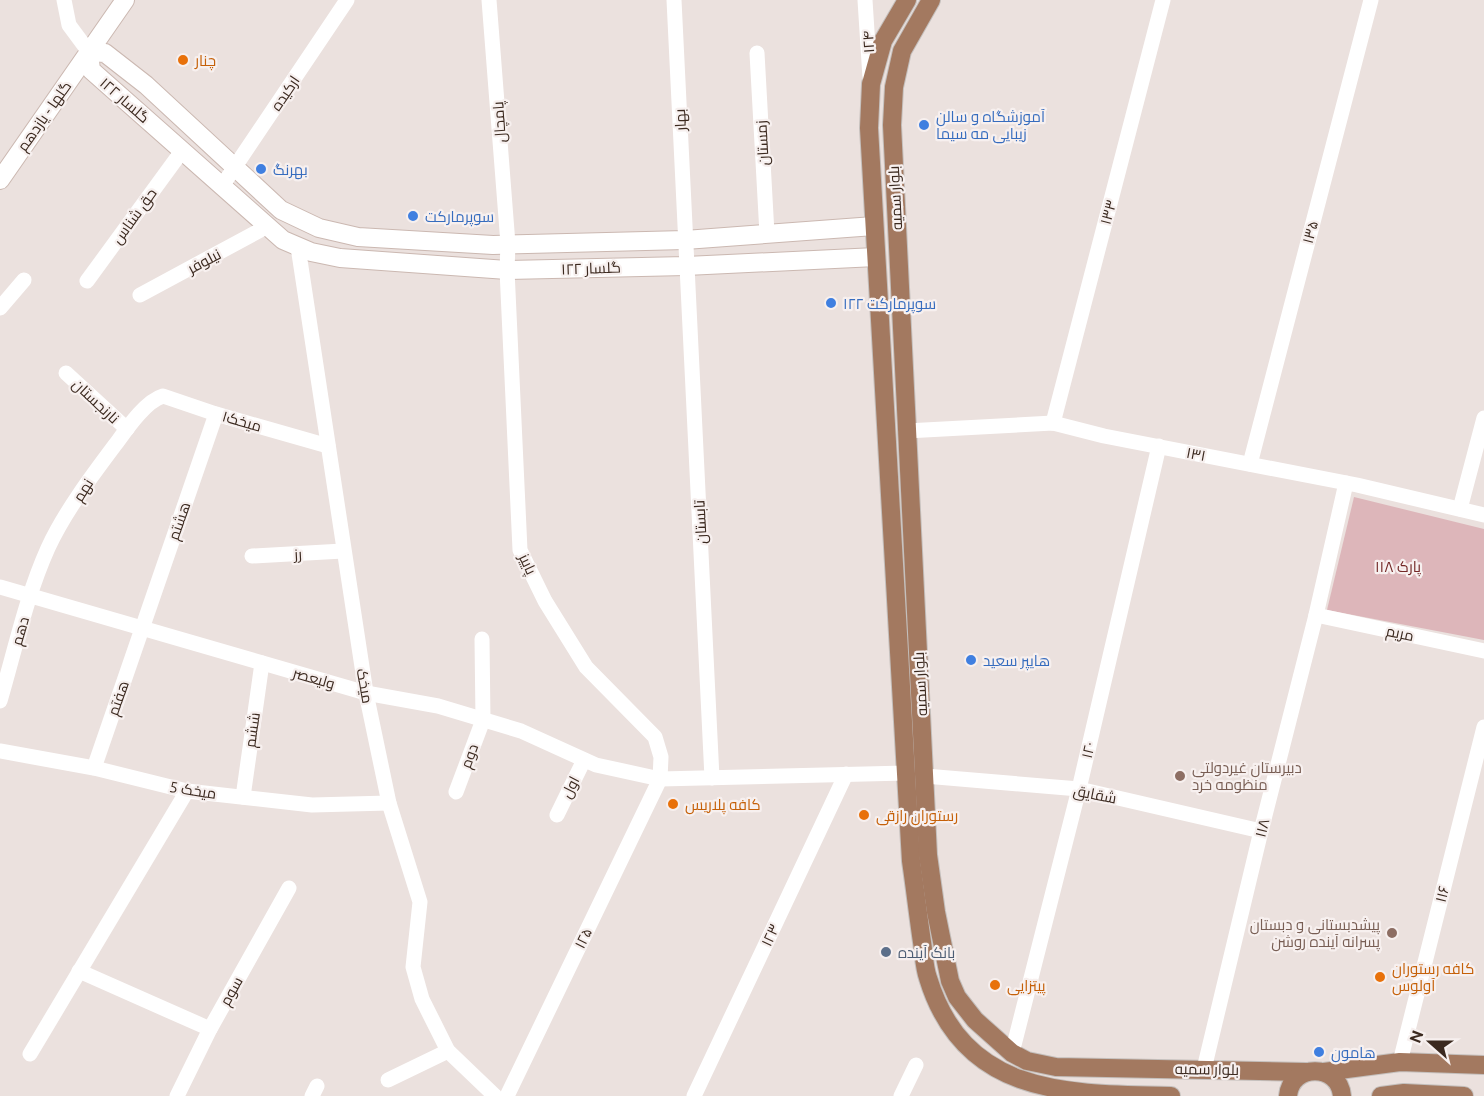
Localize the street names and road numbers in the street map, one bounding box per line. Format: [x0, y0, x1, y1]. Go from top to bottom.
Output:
street label: ۱۲۴ [859, 30, 877, 54]
street label: ارکیده [267, 72, 304, 114]
street label: گلسار ۱۲۲ [96, 74, 153, 127]
street label: گلها - یازدهم [14, 78, 76, 155]
street label: پامچال [489, 101, 511, 143]
street label: بهار [671, 108, 691, 133]
street label: زمستان [752, 120, 774, 166]
street label: بلوار سمیه [885, 165, 906, 231]
street label: حق شناس [108, 185, 161, 248]
street label: ۱۳۳ [1097, 198, 1119, 226]
street label: ۱۳۵ [1299, 219, 1321, 245]
street label: نیلوفر [184, 245, 224, 278]
street label: گلسار ۱۲۲ [561, 258, 621, 279]
street label: نارنجستان [68, 375, 123, 428]
street label: میخک۱ [220, 407, 264, 435]
street label: ۱۳۱ [1185, 444, 1207, 464]
street label: نهم [69, 475, 98, 506]
street label: تابستان [690, 499, 712, 545]
street label: هشتم [165, 500, 195, 543]
street label: رز [293, 545, 302, 564]
street label: پاییز [514, 550, 540, 578]
street label: دهم [8, 615, 34, 648]
street label: مریم [1384, 622, 1415, 646]
street label: بلوار سمیه [910, 651, 931, 717]
street label: ولیعصر [290, 664, 337, 693]
street label: میخک [354, 667, 376, 705]
street label: هفتم [104, 678, 134, 718]
street label: ششم [241, 711, 265, 749]
street label: ۱۲۰ [1078, 740, 1098, 760]
street label: دوم [457, 741, 483, 771]
street label: اول [557, 773, 584, 801]
street label: میخک 5 [168, 778, 218, 802]
street label: شقایق [1071, 781, 1118, 808]
street label: ۱۱۸ [1251, 817, 1273, 839]
street label: ۱۱۶ [1432, 884, 1452, 904]
street label: ۱۲۳ [758, 921, 782, 949]
street label: ۱۲۵ [571, 925, 595, 951]
street label: سوم [216, 974, 248, 1009]
street label: بلوار سمیه [1175, 1060, 1239, 1079]

